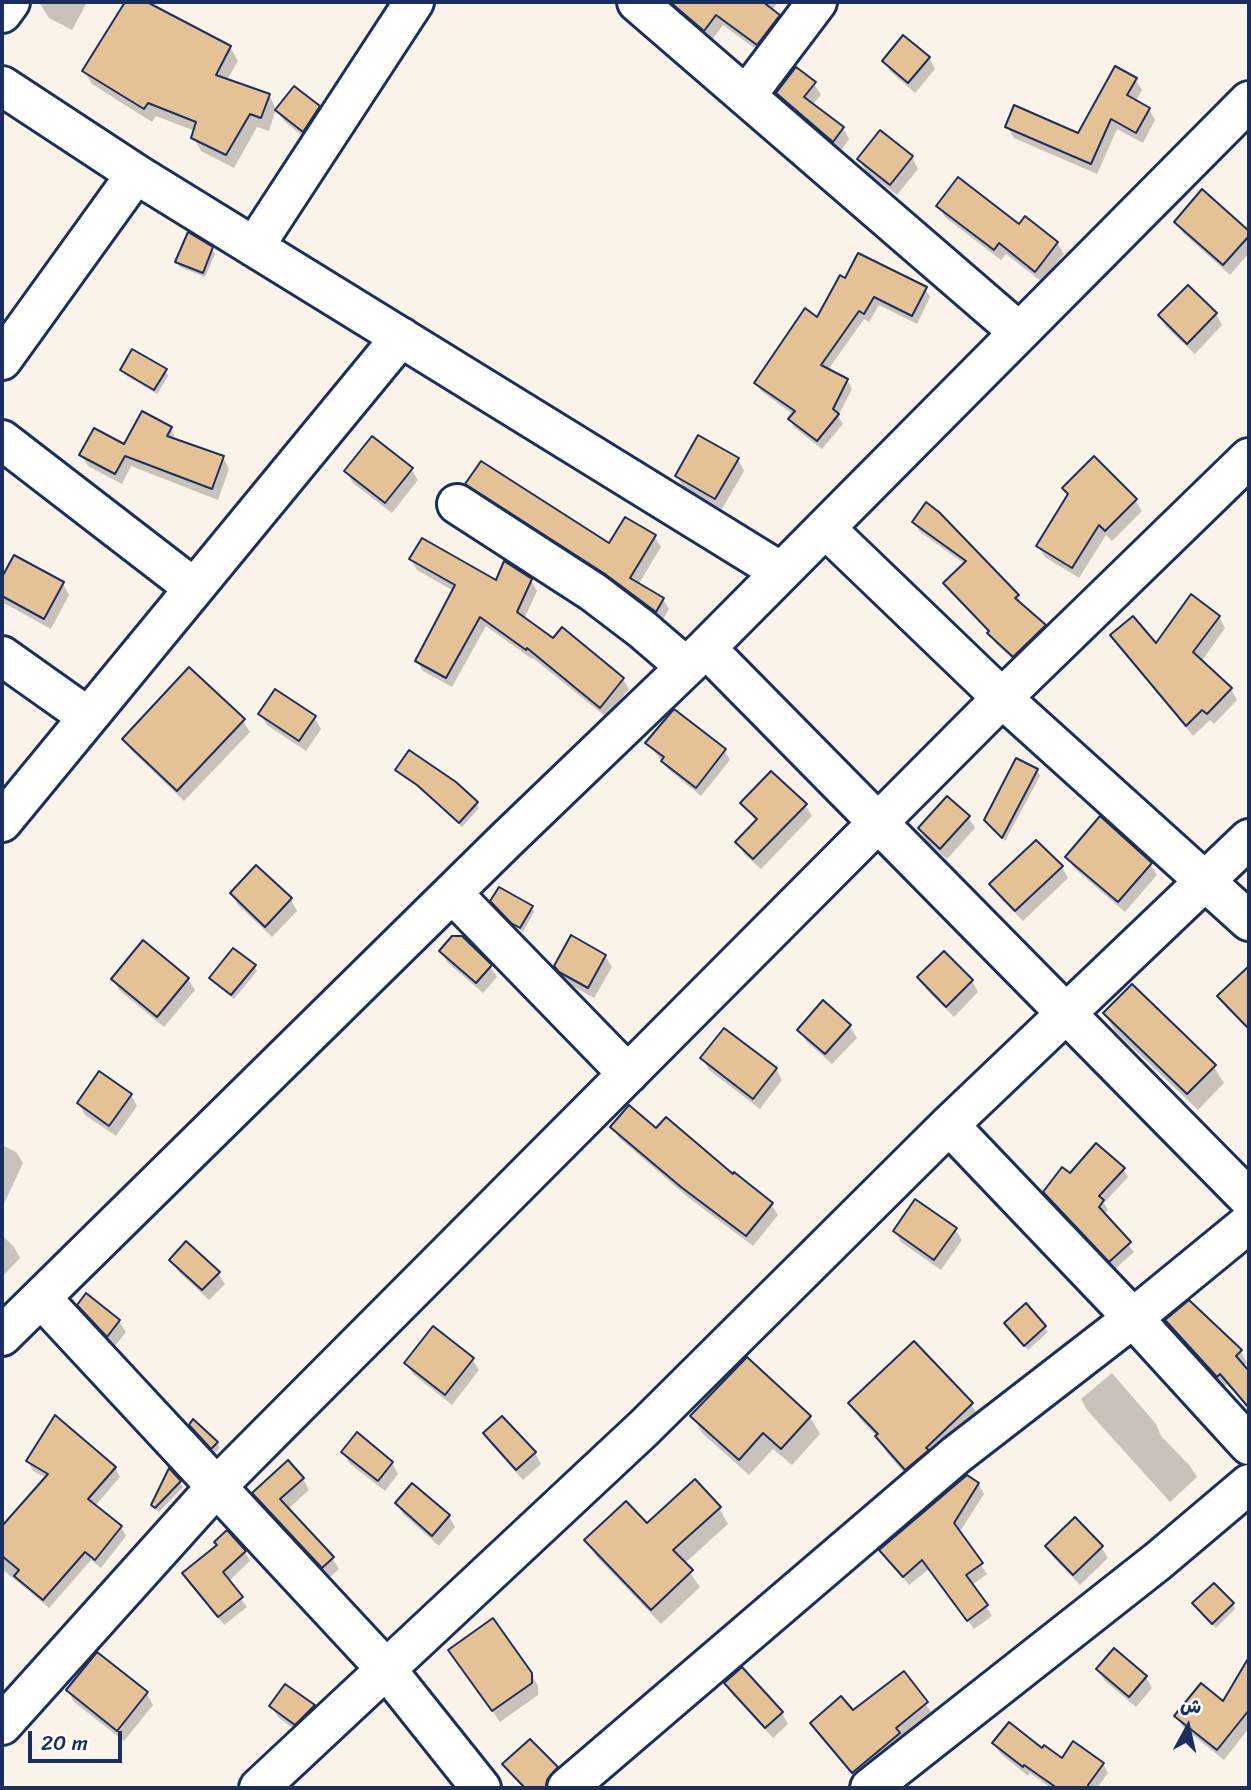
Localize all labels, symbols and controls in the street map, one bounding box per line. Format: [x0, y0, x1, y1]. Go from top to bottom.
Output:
text: ش [1178, 1688, 1204, 1724]
north arrow [1153, 1692, 1223, 1762]
scale bar [32, 1716, 126, 1760]
text: 20 m [41, 1724, 88, 1762]

